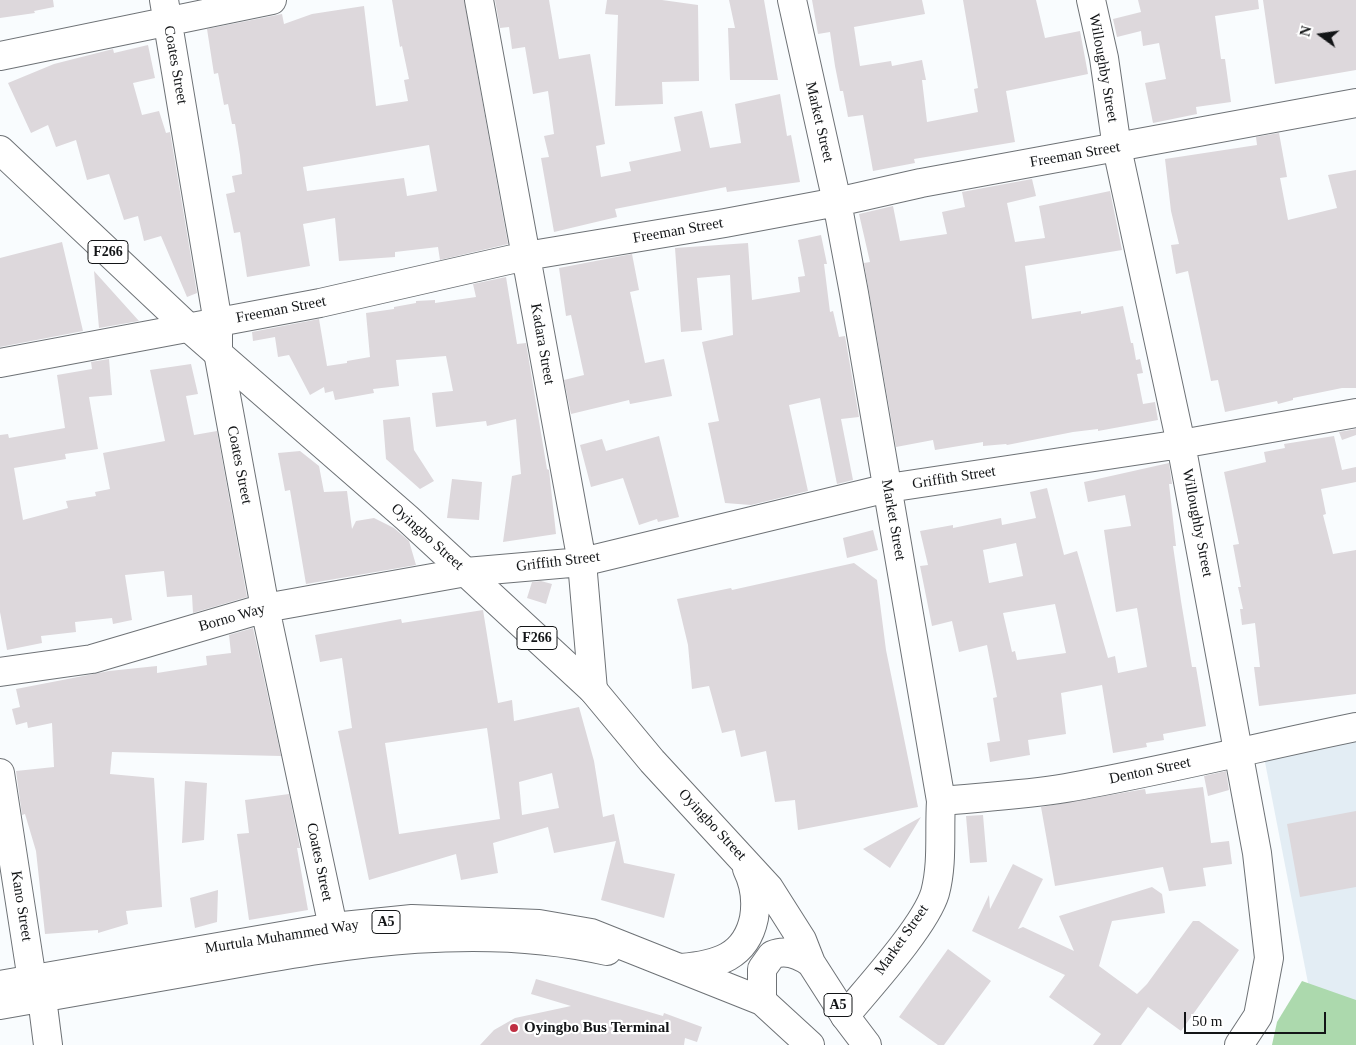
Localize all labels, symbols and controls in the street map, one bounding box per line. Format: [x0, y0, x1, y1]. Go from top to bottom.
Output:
north arrow [1296, 10, 1346, 60]
street label: Willoughby Street [1085, 12, 1121, 124]
street label: Coates Street [159, 24, 191, 106]
text: N [1297, 25, 1314, 38]
street label: Market Street [801, 80, 837, 164]
street label: Freeman Street [1029, 138, 1121, 172]
street label: Freeman Street [632, 214, 724, 248]
road number: F266 [88, 240, 128, 264]
street label: Freeman Street [235, 292, 327, 328]
street label: Kadara Street [526, 302, 558, 386]
street label: Coates Street [223, 424, 255, 506]
street label: Griffith Street [911, 463, 997, 493]
street label: Willoughby Street [1178, 467, 1216, 579]
street label: Market Street [877, 478, 909, 562]
street label: Oyingbo Street [387, 500, 467, 574]
street label: Griffith Street [515, 548, 601, 576]
street label: Borno Way [197, 600, 267, 636]
road number: F266 [517, 626, 557, 650]
street label: Denton Street [1108, 754, 1192, 788]
street label: Oyingbo Street [674, 785, 750, 865]
street label: Coates Street [302, 821, 336, 903]
street label: Kano Street [7, 869, 35, 943]
street label: Market Street [871, 901, 933, 979]
road number: A5 [372, 910, 400, 934]
street label: Murtula Muhammed Way [204, 916, 360, 958]
road number: A5 [824, 994, 852, 1016]
scale bar [1186, 1002, 1328, 1034]
text: 50 m [1192, 1013, 1222, 1029]
place label: Oyingbo Bus Terminal [524, 1019, 669, 1037]
marker: Oyingbo Bus Terminal [508, 1022, 520, 1034]

